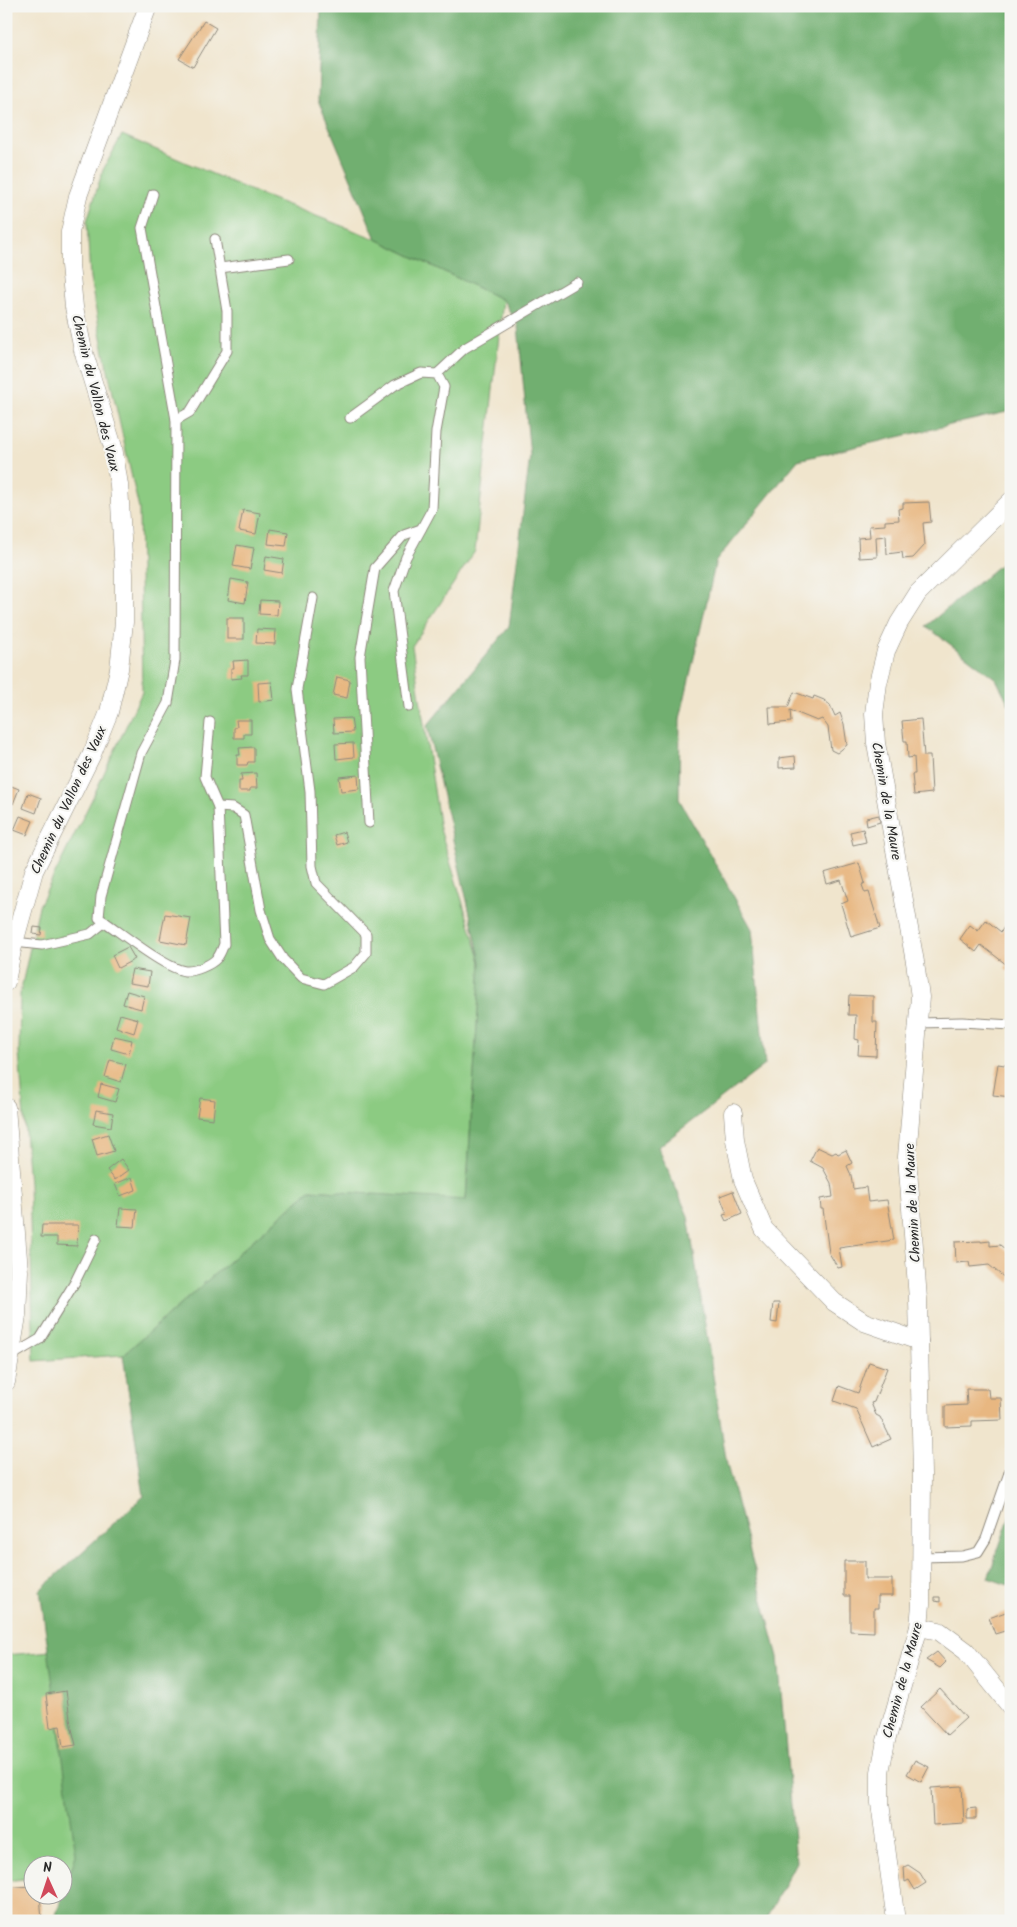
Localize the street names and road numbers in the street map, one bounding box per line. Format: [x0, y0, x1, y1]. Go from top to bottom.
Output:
street label: Chemin du Vallon des Vaux [65, 312, 125, 475]
street label: Chemin du Vallon des Vaux [25, 722, 113, 878]
street label: Chemin de la Maure [865, 740, 907, 863]
street label: Chemin de la Maure [899, 1142, 927, 1263]
street label: Chemin de la Maure [877, 1619, 929, 1741]

